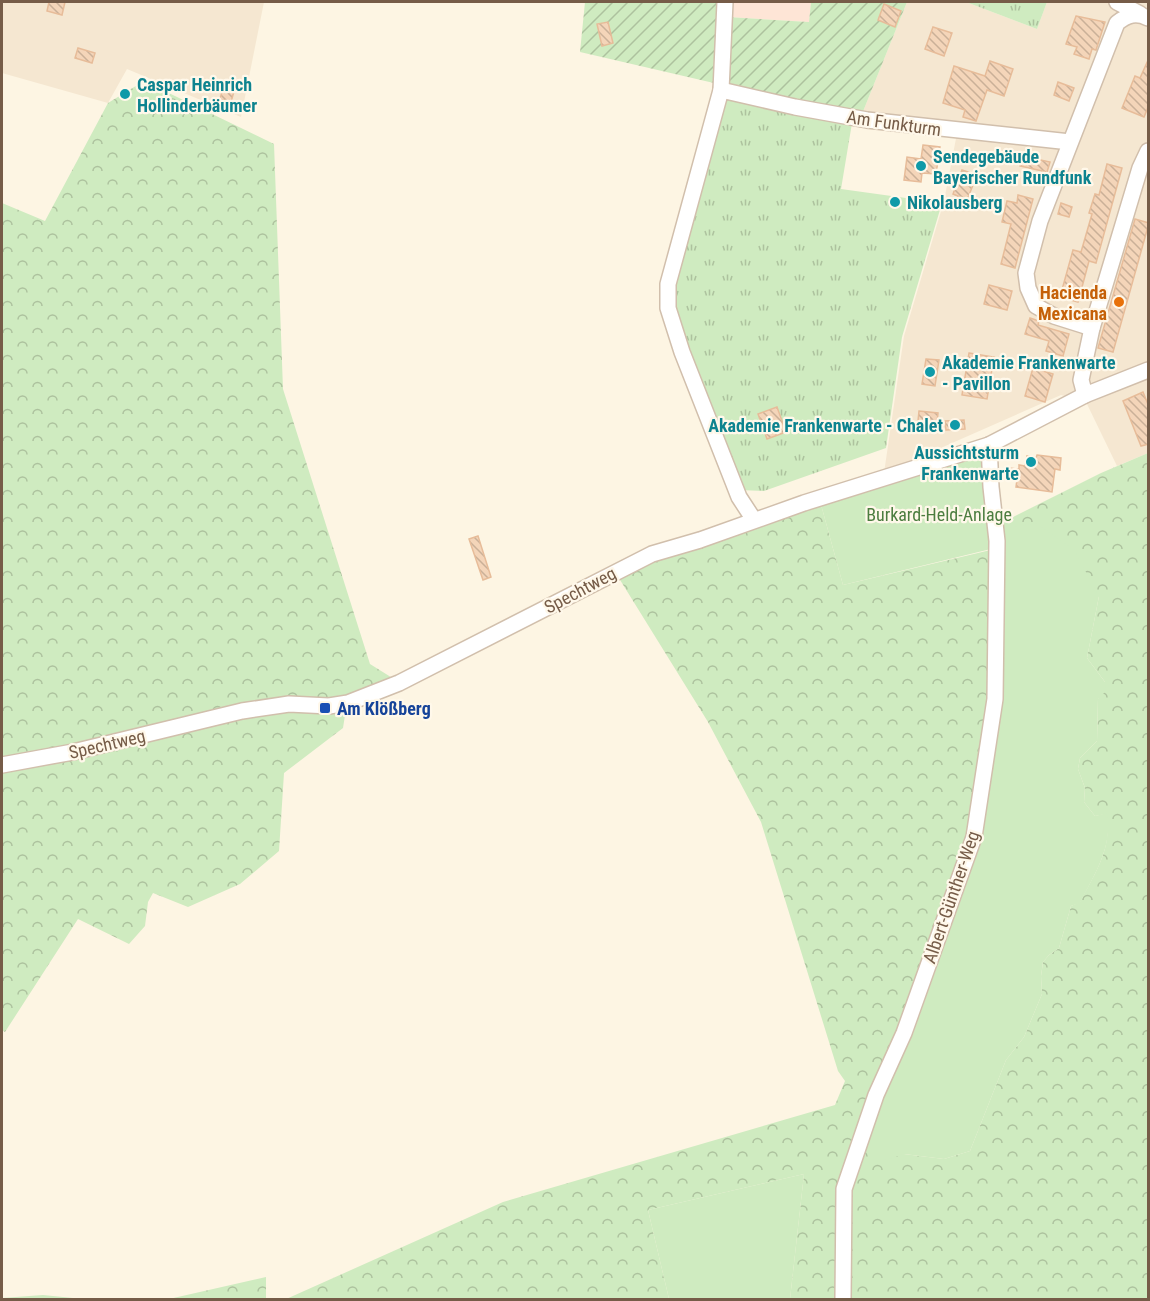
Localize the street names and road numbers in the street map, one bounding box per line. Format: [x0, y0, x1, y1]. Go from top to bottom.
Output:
street label: Am Funkturm [845, 106, 943, 140]
street label: Spechtweg [541, 562, 619, 618]
street label: Spechtweg [67, 725, 147, 763]
street label: Albert-Günther-Weg [918, 828, 984, 966]

